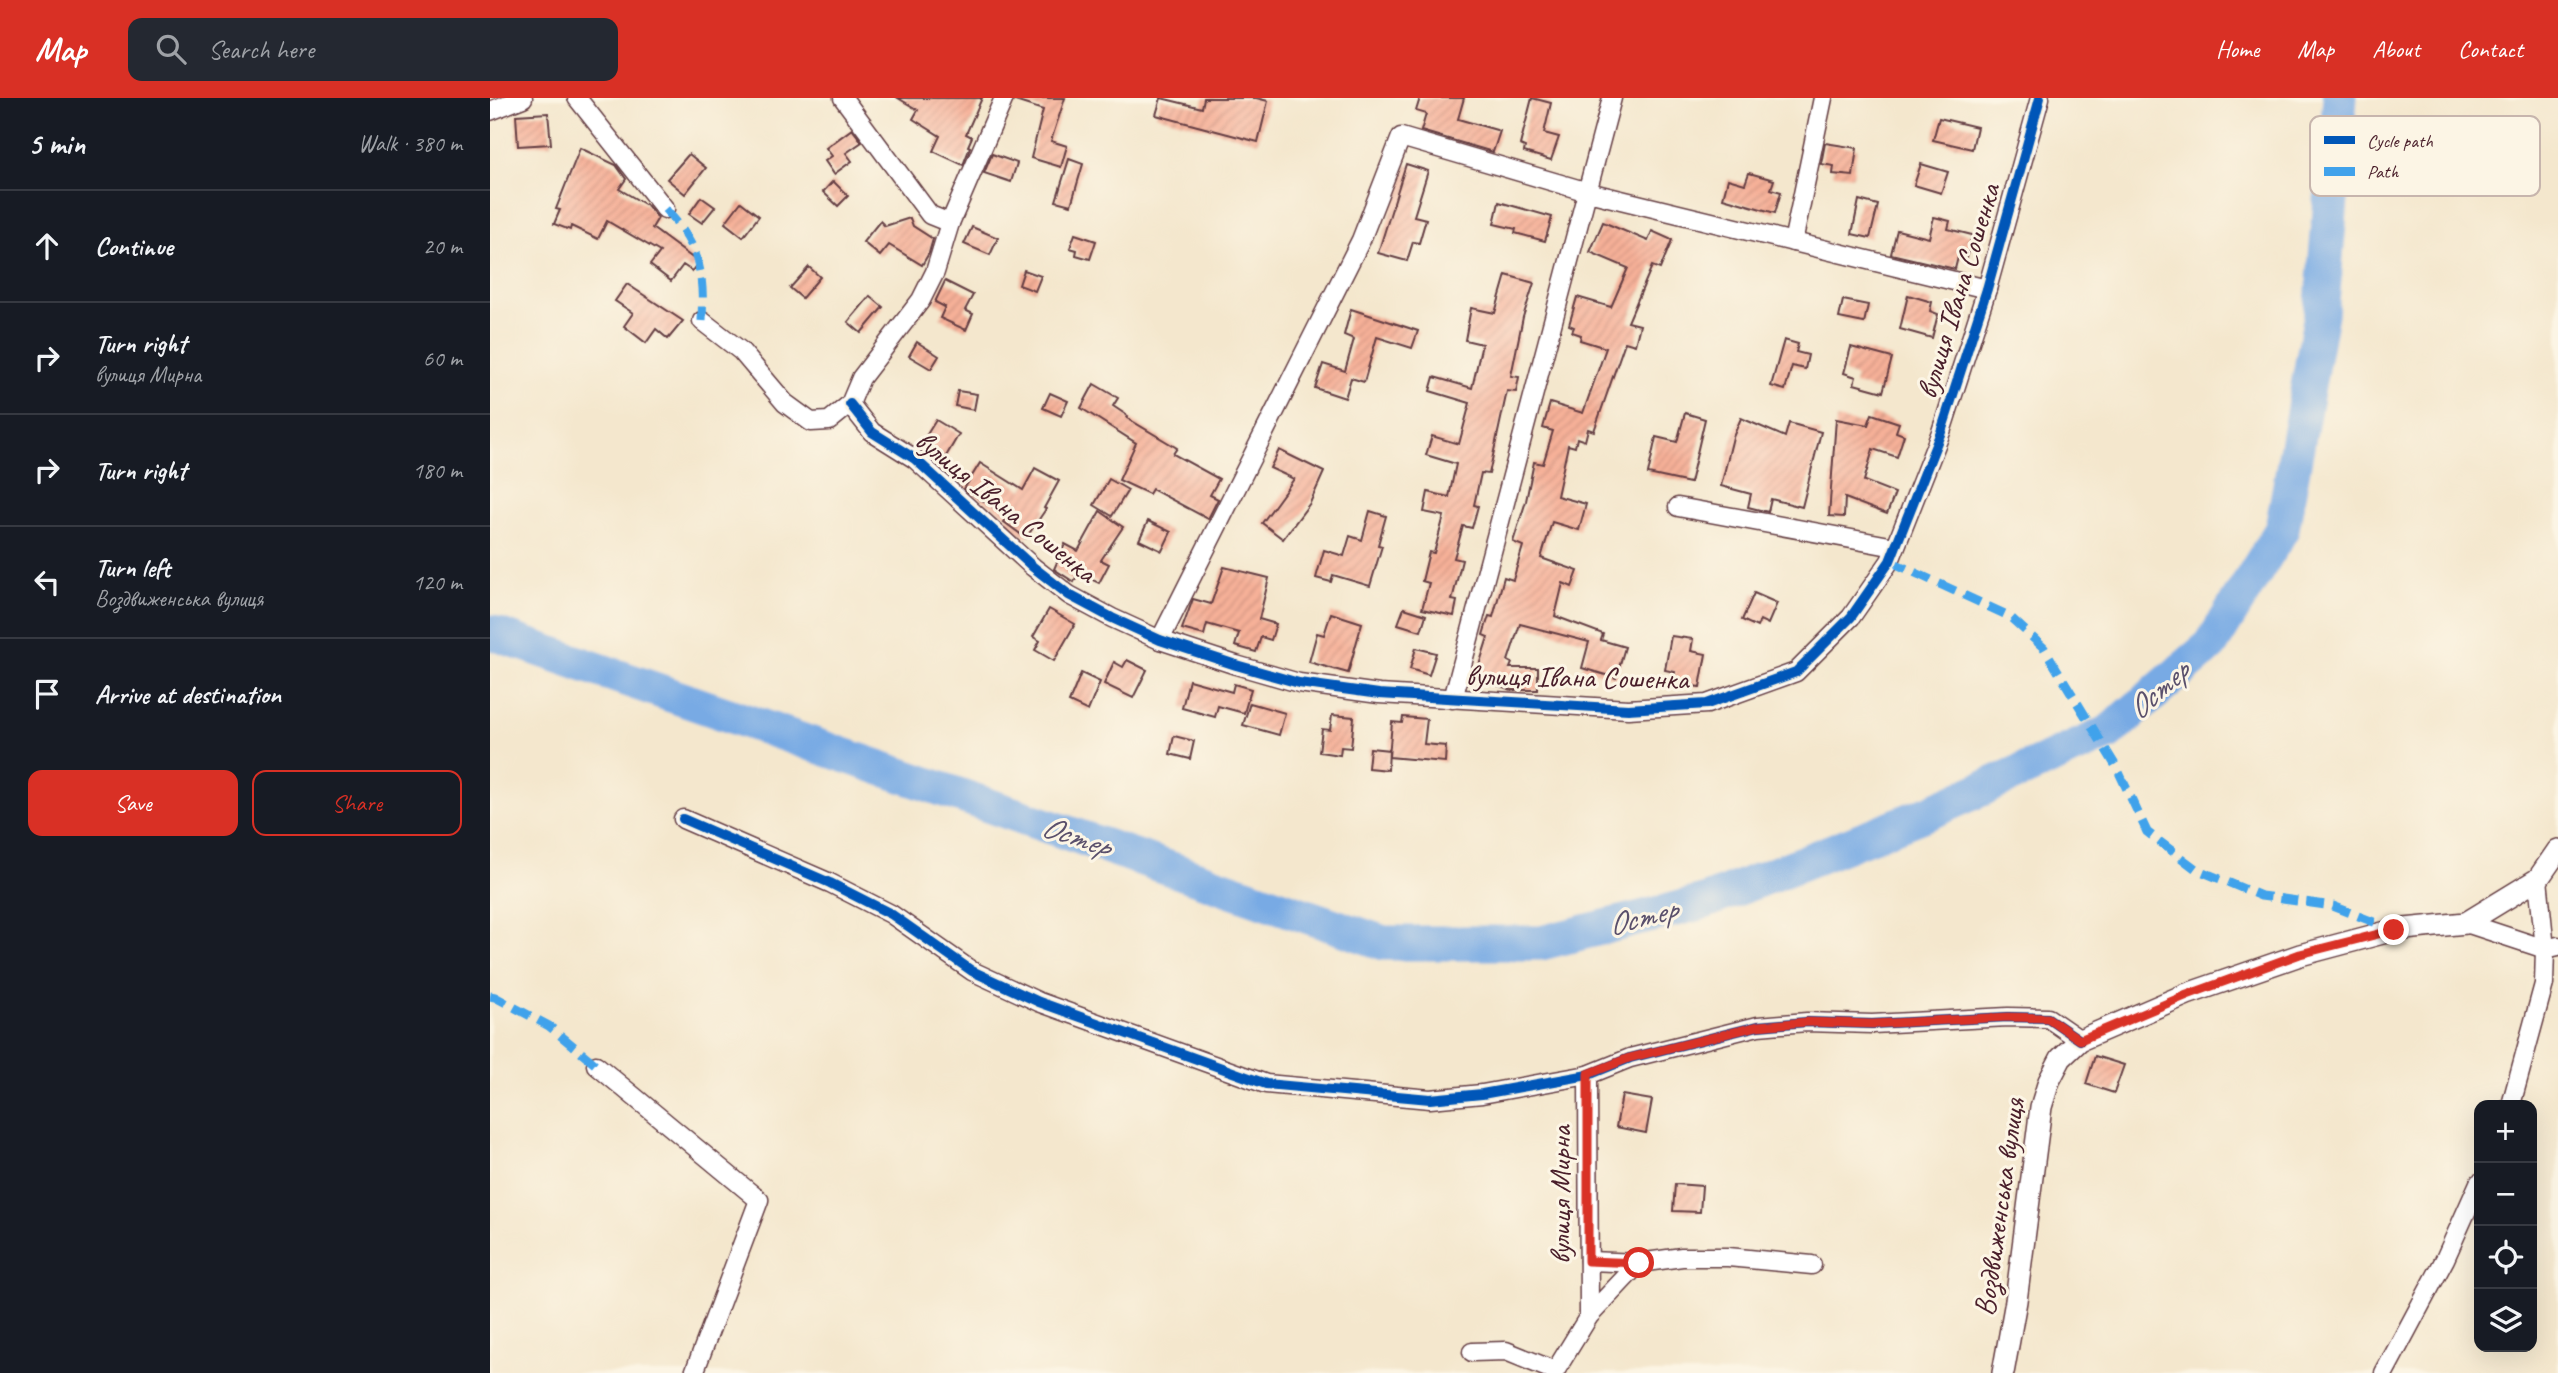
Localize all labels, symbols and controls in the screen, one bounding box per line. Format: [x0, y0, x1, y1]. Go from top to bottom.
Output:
search box [128, 18, 618, 81]
text: Map [35, 28, 86, 70]
icon: search [152, 30, 190, 68]
text: Search here [208, 33, 314, 66]
text: Home [2216, 34, 2259, 64]
text: Map [2297, 34, 2334, 64]
text: About [2372, 34, 2420, 64]
text: Contact [2458, 34, 2523, 64]
legend [2310, 116, 2540, 196]
text: 5 min [28, 125, 85, 163]
text: Walk · 380 m [358, 129, 462, 158]
text: Cycle path [2367, 129, 2433, 153]
text: Path [2367, 160, 2400, 184]
street label: вулиця Івана Сошенка [1907, 177, 2009, 403]
icon: ahead [28, 227, 66, 265]
text: Continue [95, 230, 173, 263]
text: 20 m [423, 232, 462, 261]
text: Turn right [95, 327, 186, 360]
icon: right [28, 339, 66, 377]
text: 60 m [423, 344, 462, 373]
text: вулиця Мирна [95, 360, 201, 389]
street label: вулиця Івана Сошенка [907, 421, 1106, 592]
icon: right [28, 451, 66, 489]
text: Turn right [95, 454, 186, 487]
text: 180 m [413, 456, 462, 485]
text: Turn left [95, 551, 170, 584]
icon: left [28, 563, 66, 601]
text: 120 m [413, 568, 462, 597]
text: Воздвиженська вулиця [95, 584, 263, 613]
water label: Остер [2118, 649, 2201, 728]
street label: вулиця Івана Сошенка [1465, 656, 1691, 698]
icon: arrive [28, 675, 66, 713]
text: Arrive at destination [95, 678, 281, 711]
button: Save [28, 770, 238, 836]
button: Share [252, 770, 462, 836]
water label: Остер [1037, 805, 1119, 868]
water label: Остер [1603, 888, 1684, 945]
route end [2378, 914, 2409, 945]
street label: Воздвиженська вулиця [1965, 1095, 2033, 1318]
map controls [2474, 1100, 2537, 1352]
button: + [2474, 1100, 2537, 1163]
street label: вулиця Мирна [1541, 1124, 1579, 1264]
button: − [2474, 1163, 2537, 1226]
button: locate [2474, 1226, 2537, 1289]
route start [1623, 1247, 1654, 1278]
button: layers [2474, 1289, 2537, 1352]

